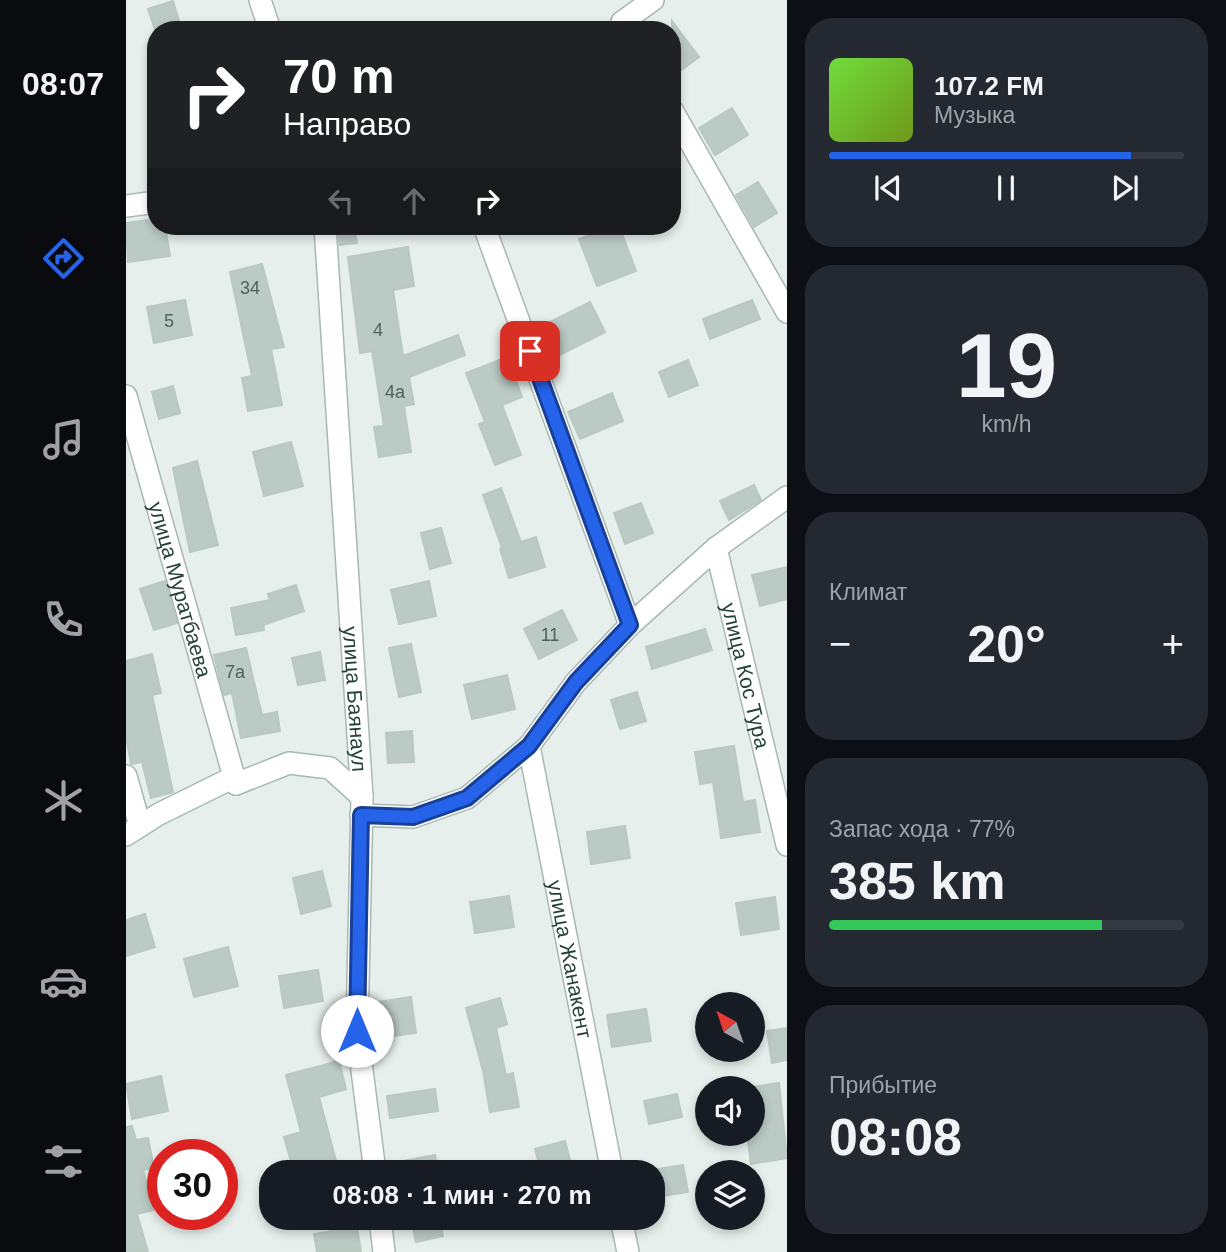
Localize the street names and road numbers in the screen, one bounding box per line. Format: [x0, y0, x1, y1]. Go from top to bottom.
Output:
street label: улица Муратбаева [145, 499, 217, 680]
street label: улица Кос Тура [718, 600, 775, 751]
street label: улица Баянаул [339, 626, 372, 773]
street label: улица Жанакент [544, 878, 597, 1040]

